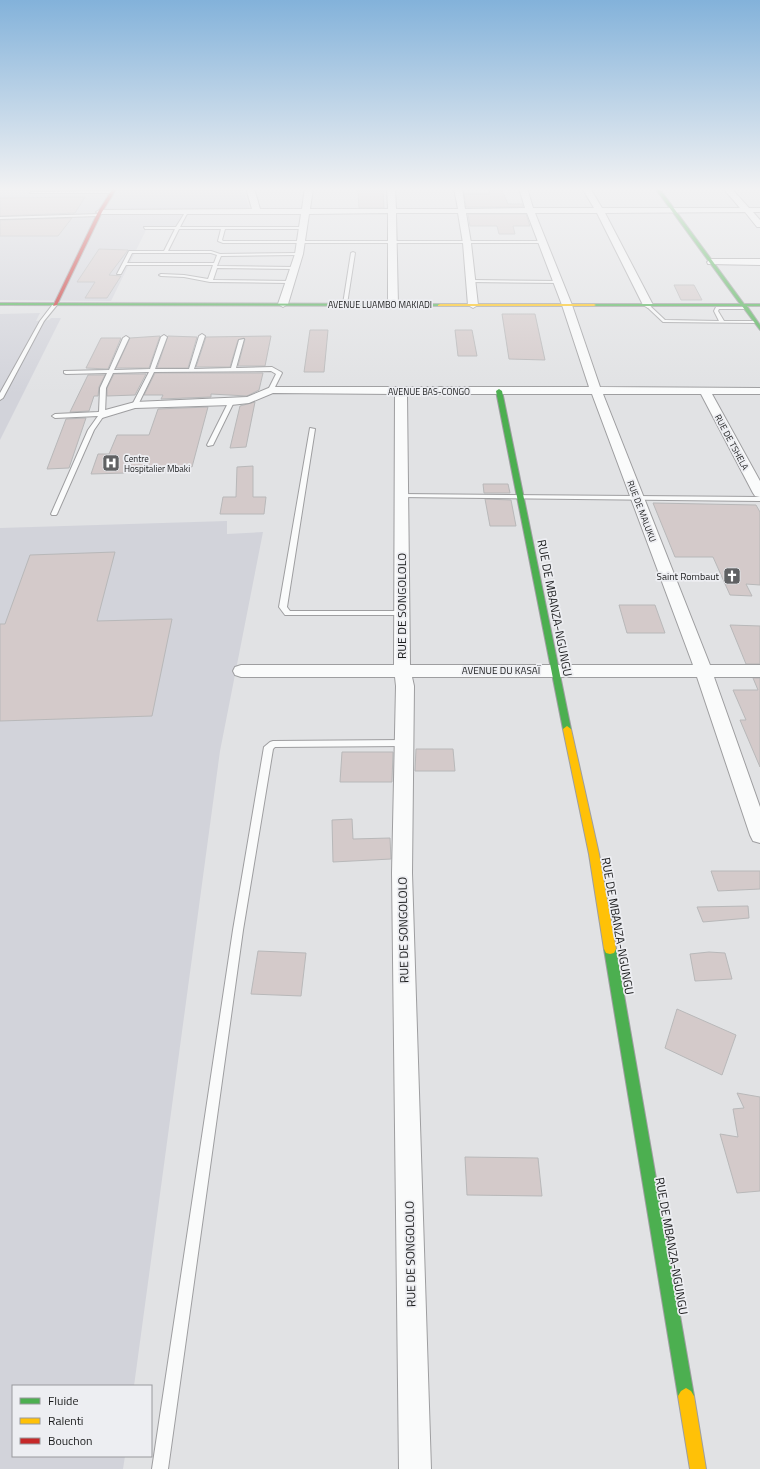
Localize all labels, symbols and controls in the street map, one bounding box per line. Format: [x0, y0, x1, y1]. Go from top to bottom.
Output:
street label: AVENUE LUAMBO MAKIADI [328, 298, 432, 311]
street label: AVENUE BAS-CONGO [388, 385, 470, 398]
street label: RUE DE TSHELA [712, 412, 752, 473]
place label: Centre Hospitalier Mbaki [124, 452, 190, 475]
hospital icon: Centre Hospitalier Mbaki [101, 453, 121, 473]
street label: RUE DE MALUKU [624, 478, 660, 544]
street label: RUE DE MBANZA-NGUNGU [532, 538, 578, 678]
street label: RUE DE SONGOLOLO [392, 553, 411, 659]
church icon: Saint Rombaut [722, 566, 742, 586]
place label: Saint Rombaut [657, 569, 719, 584]
street label: AVENUE DU KASAÏ [462, 663, 541, 678]
street label: RUE DE MBANZA-NGUNGU [597, 856, 639, 996]
street label: RUE DE SONGOLOLO [393, 877, 413, 983]
street label: RUE DE MBANZA-NGUNGU [651, 1176, 693, 1316]
street label: RUE DE SONGOLOLO [400, 1201, 420, 1307]
legend [12, 1385, 152, 1457]
text: Fluide [48, 1391, 79, 1410]
text: Ralenti [48, 1411, 83, 1430]
text: Bouchon [48, 1431, 93, 1450]

